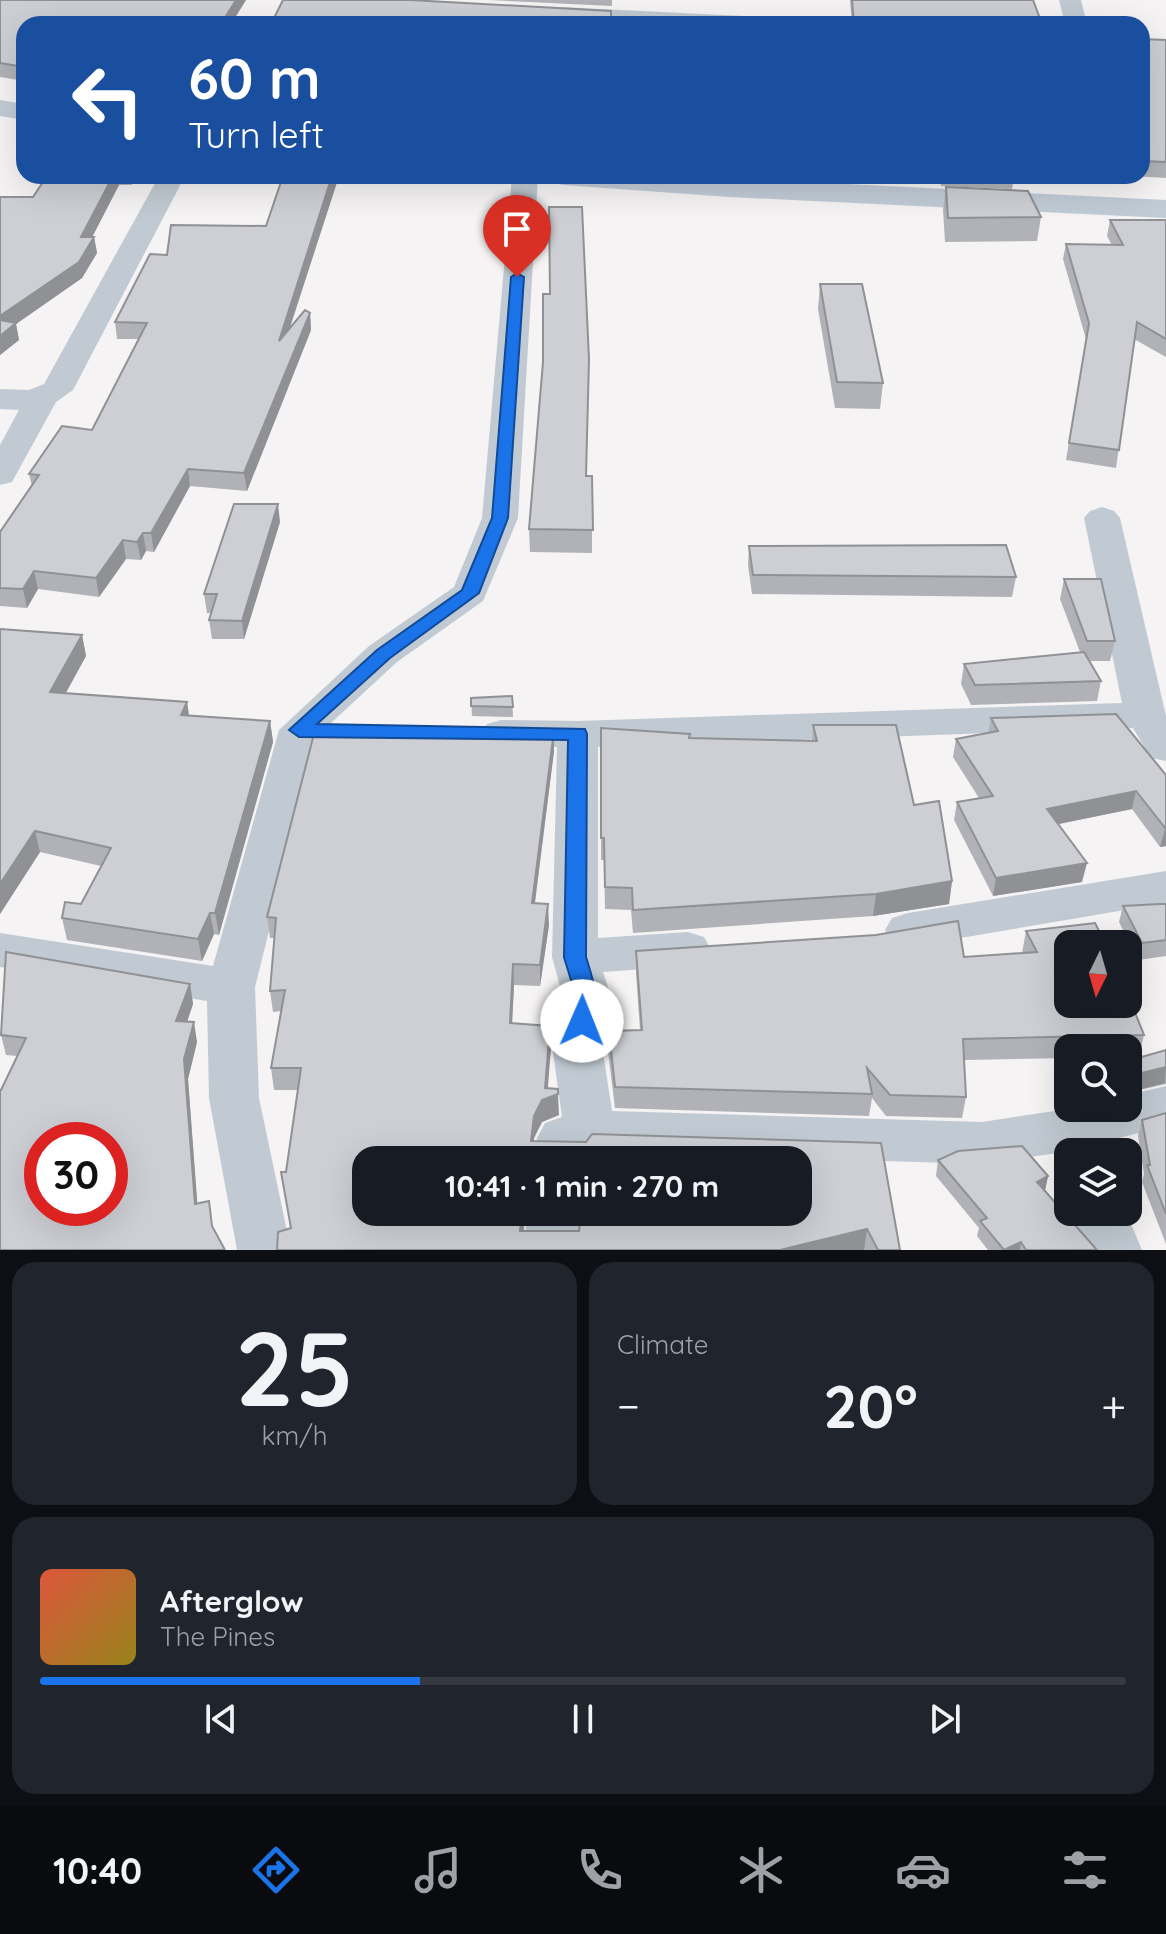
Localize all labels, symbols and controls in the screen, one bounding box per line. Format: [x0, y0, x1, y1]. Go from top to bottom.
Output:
text: 60 m [188, 43, 321, 113]
icon: left [56, 48, 160, 152]
text: Turn left [188, 112, 324, 157]
pin [483, 195, 551, 277]
icon: arrive [495, 207, 539, 251]
north arrow [1054, 930, 1142, 1018]
map controls [1054, 930, 1142, 1226]
position arrow [540, 979, 624, 1063]
button: search [1054, 1034, 1142, 1122]
speed limit sign: 30 [24, 1122, 128, 1226]
button: layers [1054, 1138, 1142, 1226]
text: 10:41 · 1 min · 270 m [445, 1167, 719, 1205]
text: 25 [235, 1302, 354, 1432]
text: Climate [617, 1328, 708, 1361]
text: 20° [823, 1368, 918, 1443]
text: − [617, 1378, 640, 1433]
text: + [1101, 1378, 1126, 1433]
text: km/h [262, 1419, 327, 1452]
text: Afterglow [160, 1582, 303, 1620]
text: The Pines [160, 1620, 275, 1653]
icon: previous [199, 1697, 243, 1741]
icon: pause [561, 1697, 605, 1741]
icon: next [923, 1697, 967, 1741]
icon: directions [248, 1842, 304, 1898]
icon: music [410, 1842, 466, 1898]
icon: phone [572, 1842, 628, 1898]
icon: climate [733, 1842, 789, 1898]
icon: car [895, 1842, 951, 1898]
icon: filters [1057, 1842, 1113, 1898]
text: 10:40 [53, 1848, 142, 1893]

